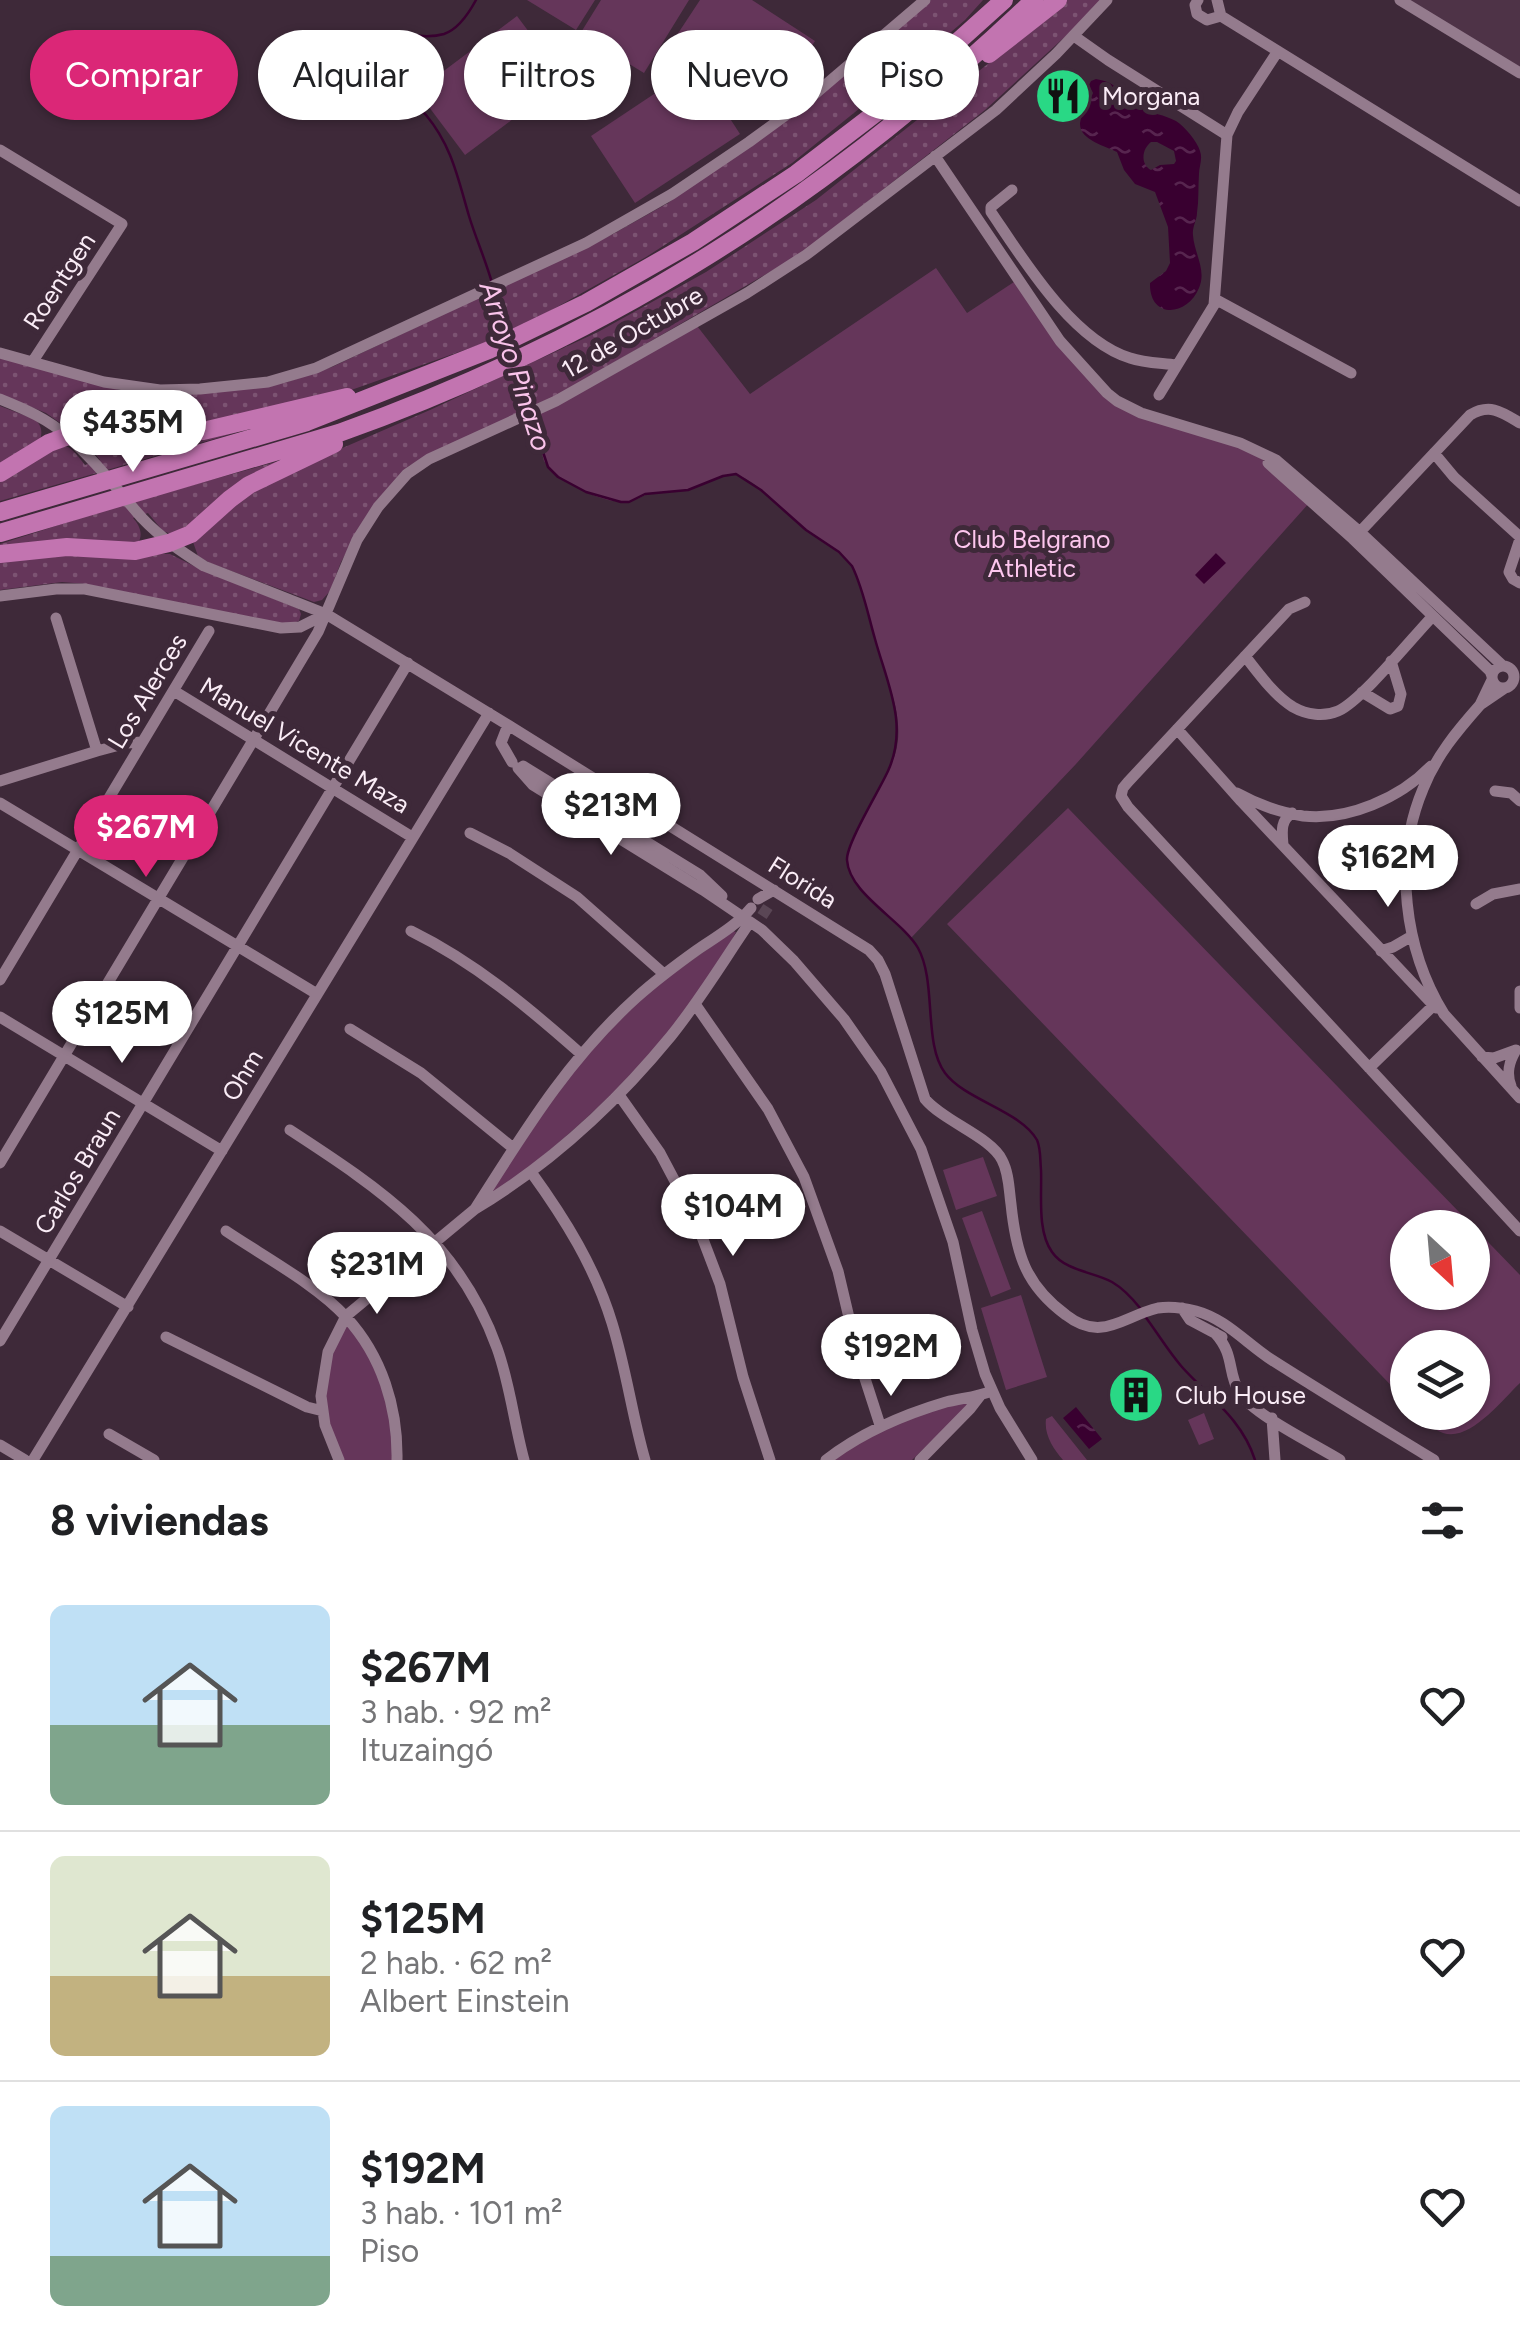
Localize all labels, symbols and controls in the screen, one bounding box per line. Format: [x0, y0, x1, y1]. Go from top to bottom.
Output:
chip: Comprar [30, 30, 238, 120]
chip: Alquilar [258, 30, 444, 120]
chip: Filtros [464, 30, 631, 120]
chip: Nuevo [651, 30, 824, 120]
chip: Piso [844, 30, 979, 120]
restaurant icon: Morgana [1033, 66, 1093, 126]
place label: Morgana [1102, 81, 1200, 111]
street label: Roentgen [17, 227, 101, 335]
water label: Arroyo Pinazo [472, 276, 559, 455]
street label: 12 de Octubre [556, 280, 708, 384]
pin: $435M [63, 390, 203, 475]
text: $435M [82, 403, 184, 441]
park label: Club Belgrano Athletic [953, 524, 1111, 583]
street label: Los Alerces [101, 628, 193, 754]
street label: Manuel Vicente Maza [195, 670, 415, 820]
pin: $213M [541, 773, 681, 858]
text: $213M [564, 786, 658, 824]
pin: $267M [76, 795, 216, 880]
text: $267M [96, 808, 196, 846]
pin: $162M [1318, 825, 1458, 910]
text: $162M [1340, 838, 1436, 876]
street label: Florida [763, 849, 843, 915]
pin: $125M [52, 981, 192, 1066]
text: $125M [74, 994, 170, 1032]
street label: Ohm [215, 1044, 269, 1106]
street label: Carlos Braun [28, 1103, 126, 1239]
pin: $104M [663, 1174, 803, 1259]
text: $104M [683, 1187, 783, 1225]
north arrow [1390, 1210, 1490, 1310]
map controls [1390, 1210, 1490, 1430]
pin: $231M [307, 1232, 447, 1317]
text: $231M [330, 1245, 424, 1283]
pin: $192M [821, 1314, 961, 1399]
text: $192M [843, 1327, 939, 1365]
button: layers [1390, 1330, 1490, 1430]
building icon: Club House [1106, 1365, 1166, 1425]
place label: Club House [1175, 1380, 1306, 1410]
icon: filters [1415, 1493, 1470, 1548]
text: 8 viviendas [50, 1495, 268, 1546]
text: $267M [360, 1642, 491, 1693]
icon: home [130, 1645, 250, 1765]
icon: heart [1415, 1678, 1470, 1733]
text: 3 hab. · 92 m² [360, 1693, 552, 1731]
text: Ituzaingó [360, 1731, 493, 1769]
text: $125M [360, 1893, 486, 1944]
icon: home [130, 1896, 250, 2016]
icon: heart [1415, 1929, 1470, 1984]
text: 2 hab. · 62 m² [360, 1944, 552, 1982]
text: Albert Einstein [360, 1982, 570, 2020]
text: $192M [360, 2143, 486, 2194]
icon: home [130, 2146, 250, 2266]
icon: heart [1415, 2179, 1470, 2234]
text: 3 hab. · 101 m² [360, 2194, 562, 2232]
text: Piso [360, 2232, 419, 2270]

